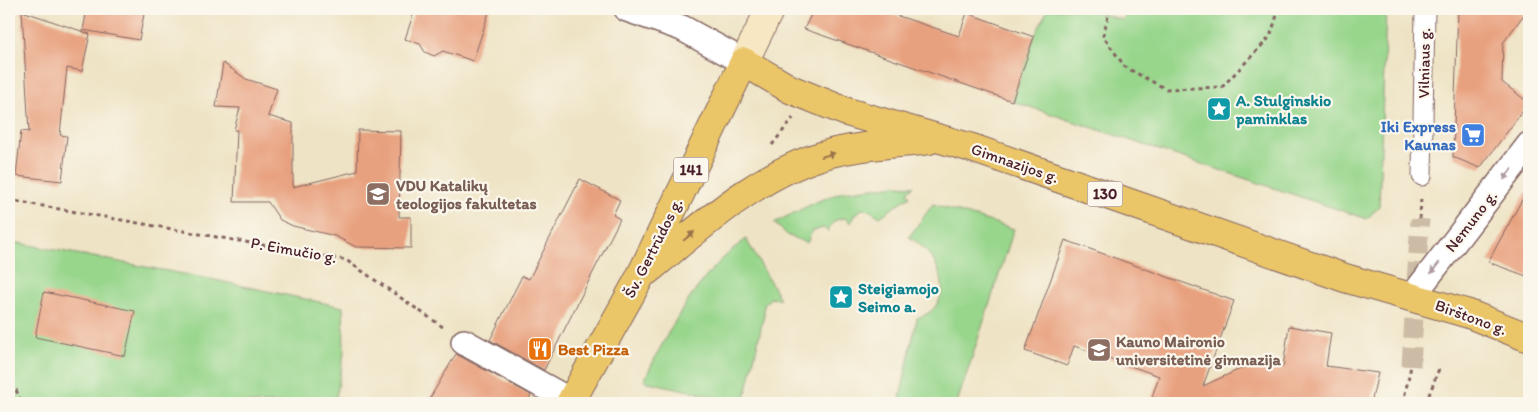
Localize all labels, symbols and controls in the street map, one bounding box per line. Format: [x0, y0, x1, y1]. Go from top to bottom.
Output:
street label: Vilniaus g. [1414, 27, 1434, 99]
place label: A. Stulginskio paminklas [1235, 91, 1331, 129]
place icon: A. Stulginskio paminklas [1206, 96, 1232, 122]
place label: Iki Express Kaunas [1381, 117, 1456, 154]
supermarket icon: Iki Express Kaunas [1460, 122, 1486, 148]
street label: Gimnazijos g. [969, 139, 1061, 187]
one-way arrow [821, 150, 836, 158]
road number: 141 [674, 158, 708, 182]
one-way arrow [1503, 167, 1513, 181]
place label: VDU Katalikų teologijos fakultetas [396, 176, 537, 214]
school or university icon: VDU Katalikų teologijos fakultetas [365, 181, 391, 207]
road number: 130 [1088, 182, 1122, 206]
street label: Nemuno g. [1441, 186, 1501, 256]
street label: Šv. Gertrūdos g. [620, 195, 686, 301]
one-way arrow [683, 231, 695, 242]
street label: P. Eimučio g. [249, 233, 339, 267]
one-way arrow [1429, 261, 1440, 274]
place label: Steigiamojo Seimo a. [858, 279, 939, 316]
place icon: Steigiamojo Seimo a. [828, 284, 854, 310]
street label: Birštono g. [1433, 295, 1510, 339]
place label: Kauno Maironio universitetinė gimnazija [1115, 332, 1282, 370]
restaurant icon: Best Pizza [527, 336, 553, 362]
school or university icon: Kauno Maironio universitetinė gimnazija [1086, 337, 1112, 363]
place label: Best Pizza [558, 340, 630, 359]

